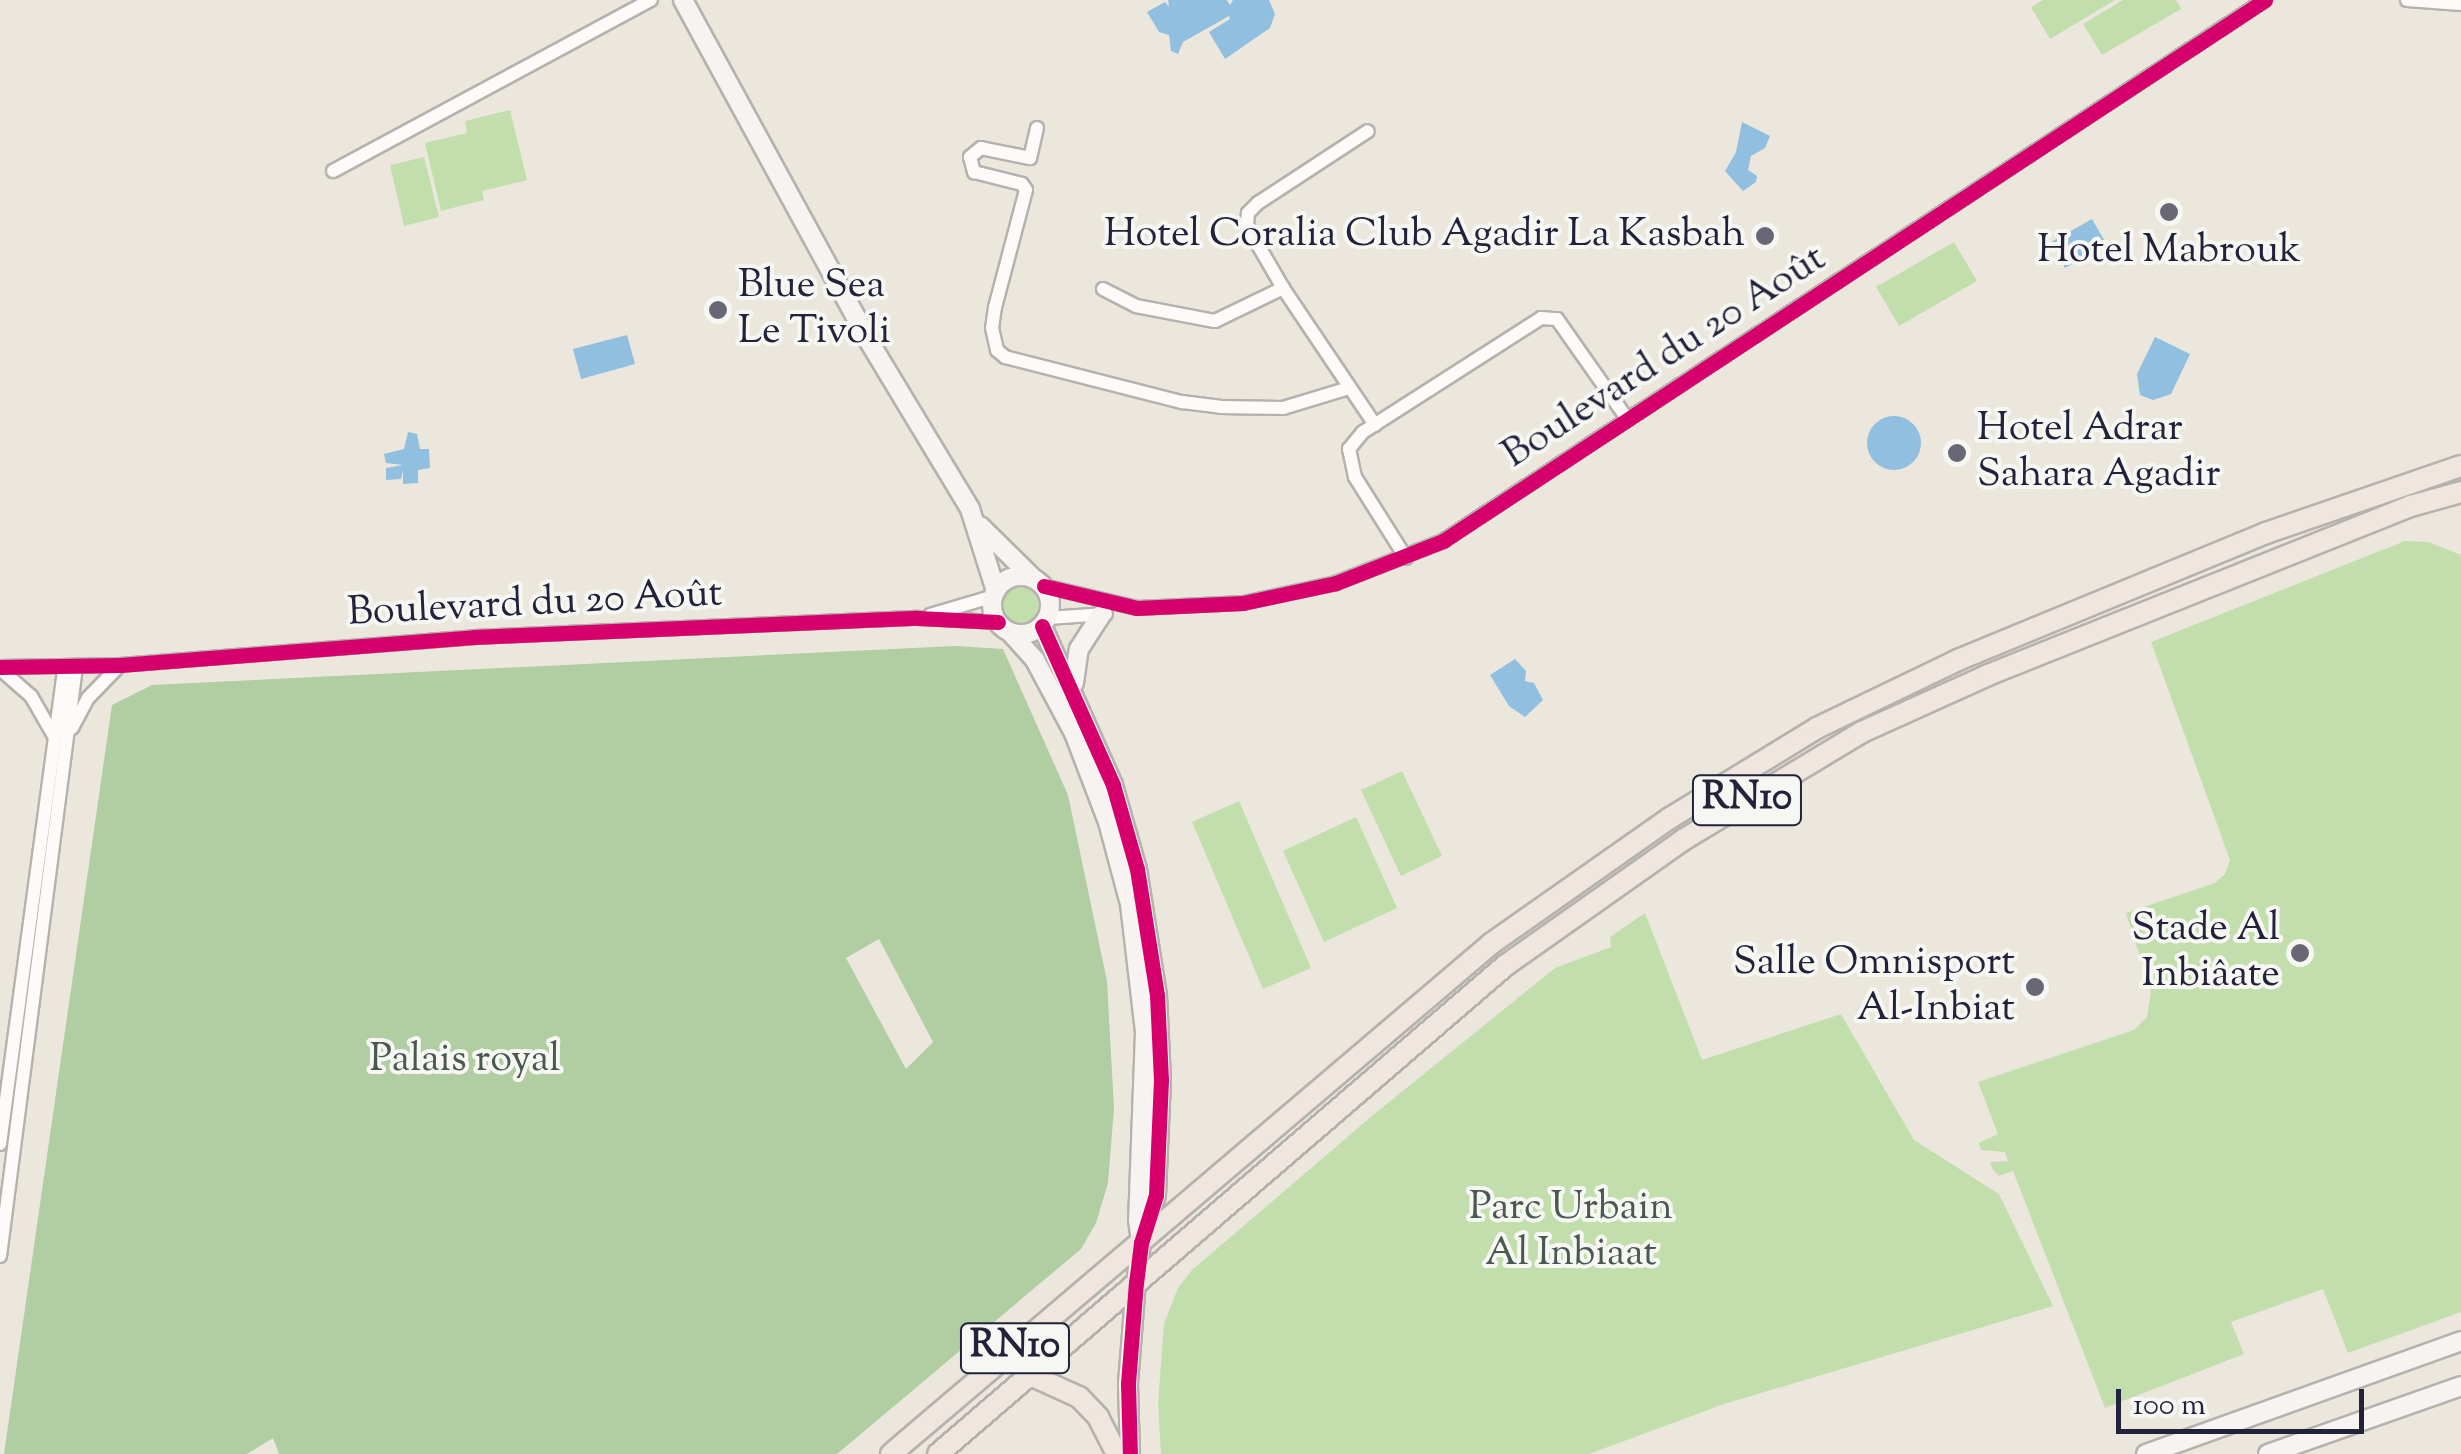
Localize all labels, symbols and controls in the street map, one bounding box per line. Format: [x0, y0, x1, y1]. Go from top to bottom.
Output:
marker: Hotel Mabrouk [2158, 201, 2180, 223]
place label: Hotel Coralia Club Agadir La Kasbah [1104, 212, 1745, 260]
marker: Hotel Coralia Club Agadir La Kasbah [1754, 225, 1776, 247]
place label: Hotel Mabrouk [2037, 228, 2301, 276]
street label: Boulevard du 20 Août [1495, 236, 1835, 480]
place label: Blue Sea Le Tivoli [738, 263, 891, 357]
marker: Blue Sea Le Tivoli [707, 299, 729, 321]
place label: Hotel Adrar Sahara Agadir [1977, 406, 2220, 500]
marker: Hotel Adrar Sahara Agadir [1946, 442, 1968, 464]
street label: Boulevard du 20 Août [346, 571, 724, 639]
road number: RN10 [1690, 767, 1804, 833]
place label: Stade Al Inbiâate [2132, 906, 2280, 1000]
place label: Salle Omnisport Al-Inbiat [1733, 940, 2015, 1034]
marker: Stade Al Inbiâate [2289, 942, 2311, 964]
marker: Salle Omnisport Al-Inbiat [2024, 976, 2046, 998]
park label: Palais royal [370, 1037, 560, 1085]
park label: Parc Urbain Al Inbiaat [1469, 1185, 1673, 1279]
road number: RN10 [958, 1315, 1072, 1381]
scale bar [2121, 1369, 2368, 1431]
text: 100 m [2133, 1385, 2206, 1428]

